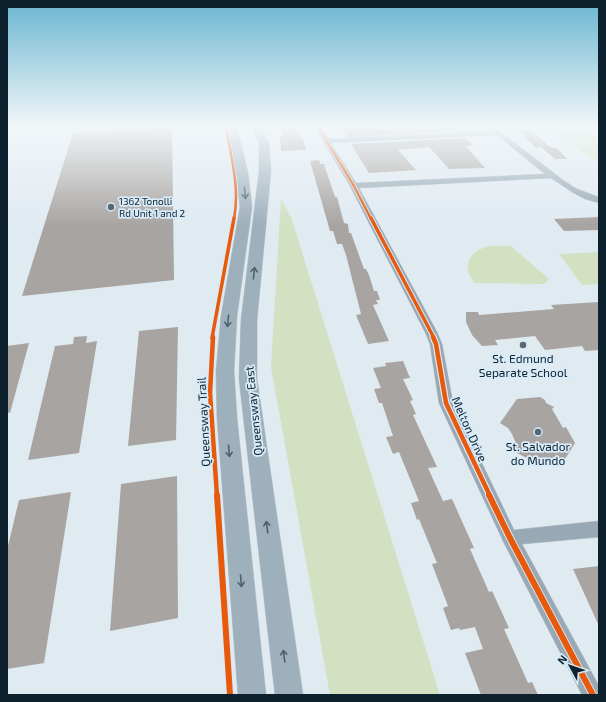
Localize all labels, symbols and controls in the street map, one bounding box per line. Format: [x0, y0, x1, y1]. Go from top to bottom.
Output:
one-way arrow [241, 186, 248, 199]
place label: 1362 Tonolli Rd Unit 1 and 2 [119, 195, 186, 219]
marker: 1362 Tonolli Rd Unit 1 and 2 [106, 202, 116, 212]
one-way arrow [251, 267, 258, 280]
one-way arrow [225, 314, 232, 327]
marker: St. Edmund Separate School [518, 340, 528, 350]
place label: St. Edmund Separate School [479, 351, 568, 379]
street label: Queensway East [241, 365, 266, 456]
street label: Queensway Trail [194, 376, 213, 467]
street label: Melton Drive [449, 394, 491, 464]
marker: St. Salvador do Mundo [533, 427, 543, 437]
place label: St. Salvador do Mundo [506, 439, 571, 467]
one-way arrow [226, 444, 233, 457]
one-way arrow [263, 521, 271, 534]
one-way arrow [238, 574, 245, 587]
north arrow [550, 646, 590, 686]
one-way arrow [280, 650, 288, 663]
text: N [554, 652, 570, 666]

